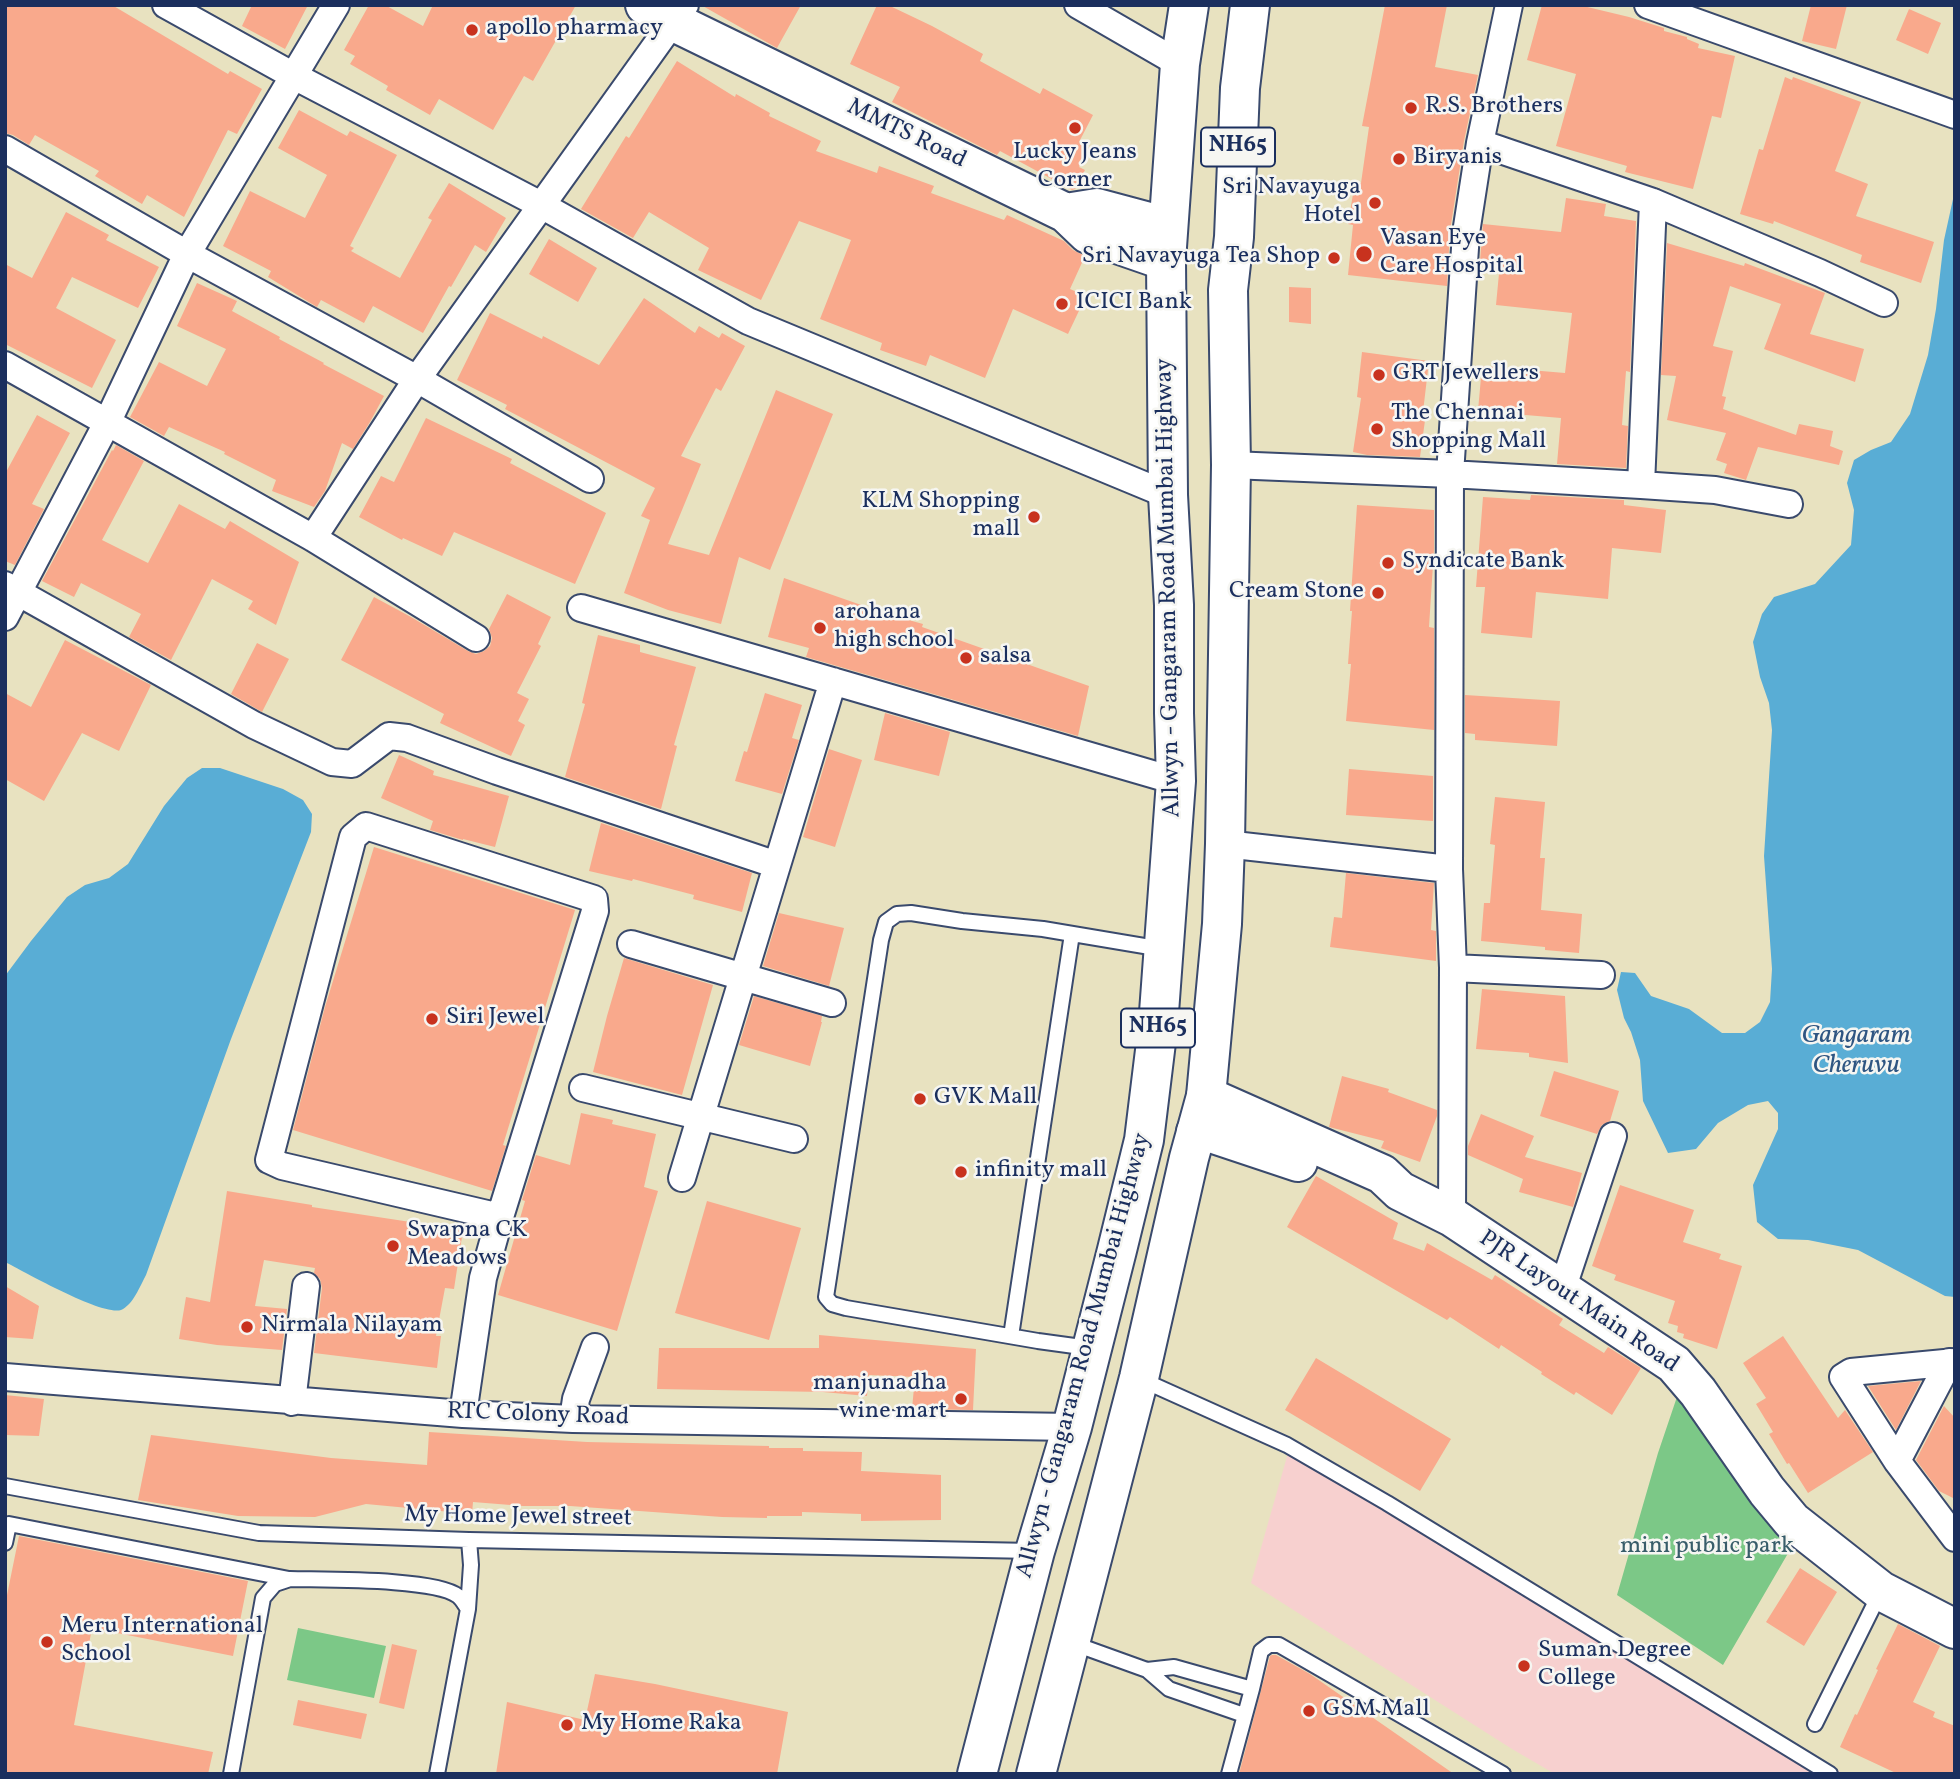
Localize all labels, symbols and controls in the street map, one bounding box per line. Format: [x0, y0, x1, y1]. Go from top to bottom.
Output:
place label: apollo pharmacy [486, 16, 663, 44]
marker: apollo pharmacy [464, 22, 480, 38]
street label: MMTS Road [842, 94, 970, 176]
place label: R.S. Brothers [1425, 94, 1563, 122]
marker: R.S. Brothers [1403, 100, 1419, 116]
marker: Lucky Jeans Corner [1067, 120, 1083, 136]
road number: NH65 [1201, 128, 1275, 166]
place label: Lucky Jeans Corner [1013, 140, 1137, 196]
place label: Biryanis [1413, 145, 1502, 173]
marker: Biryanis [1391, 151, 1407, 167]
place label: Sri Navayuga Hotel [1222, 175, 1361, 231]
marker: Sri Navayuga Hotel [1367, 195, 1383, 211]
place label: Vasan Eye Care Hospital [1380, 226, 1523, 282]
place label: Sri Navayuga Tea Shop [1082, 244, 1320, 272]
marker: Vasan Eye Care Hospital [1354, 244, 1374, 264]
marker: Sri Navayuga Tea Shop [1326, 250, 1342, 266]
place label: ICICI Bank [1076, 290, 1192, 318]
marker: ICICI Bank [1054, 296, 1070, 312]
street label: Allwyn - Gangaram Road Mumbai Highway [1152, 358, 1188, 818]
place label: GRT Jewellers [1393, 361, 1539, 389]
marker: GRT Jewellers [1371, 367, 1387, 383]
place label: The Chennai Shopping Mall [1391, 401, 1546, 457]
marker: The Chennai Shopping Mall [1369, 421, 1385, 437]
place label: KLM Shopping mall [862, 489, 1020, 545]
marker: KLM Shopping mall [1026, 509, 1042, 525]
place label: Syndicate Bank [1402, 549, 1564, 577]
marker: Syndicate Bank [1380, 555, 1396, 571]
place label: Cream Stone [1229, 579, 1364, 607]
marker: Cream Stone [1370, 585, 1386, 601]
place label: arohana high school [834, 600, 954, 656]
marker: arohana high school [812, 620, 828, 636]
place label: salsa [980, 644, 1032, 672]
marker: salsa [958, 650, 974, 666]
place label: Siri Jewel [446, 1005, 544, 1033]
road number: NH65 [1121, 1009, 1195, 1048]
marker: Siri Jewel [424, 1011, 440, 1027]
water label: Gangaram Cheruvu [1802, 1021, 1910, 1082]
place label: GVK Mall [934, 1085, 1037, 1113]
marker: GVK Mall [912, 1091, 928, 1107]
street label: Allwyn - Gangaram Road Mumbai Highway [1012, 1130, 1158, 1582]
place label: infinity mall [975, 1158, 1107, 1186]
marker: infinity mall [953, 1164, 969, 1180]
place label: Swapna CK Meadows [407, 1218, 528, 1274]
street label: PJR Layout Main Road [1473, 1225, 1683, 1381]
marker: Swapna CK Meadows [385, 1238, 401, 1254]
place label: Nirmala Nilayam [261, 1313, 443, 1341]
marker: Nirmala Nilayam [239, 1319, 255, 1335]
place label: manjunadha wine mart [813, 1371, 947, 1427]
marker: manjunadha wine mart [953, 1391, 969, 1407]
street label: RTC Colony Road [446, 1398, 630, 1434]
street label: My Home Jewel street [404, 1502, 632, 1534]
park label: mini public park [1620, 1534, 1794, 1562]
place label: Meru International School [61, 1614, 263, 1670]
marker: Meru International School [39, 1634, 55, 1650]
place label: Suman Degree College [1538, 1638, 1691, 1694]
marker: Suman Degree College [1516, 1658, 1532, 1674]
place label: GSM Mall [1323, 1697, 1430, 1725]
marker: GSM Mall [1301, 1703, 1317, 1719]
place label: My Home Raka [581, 1711, 742, 1739]
marker: My Home Raka [559, 1717, 575, 1733]

